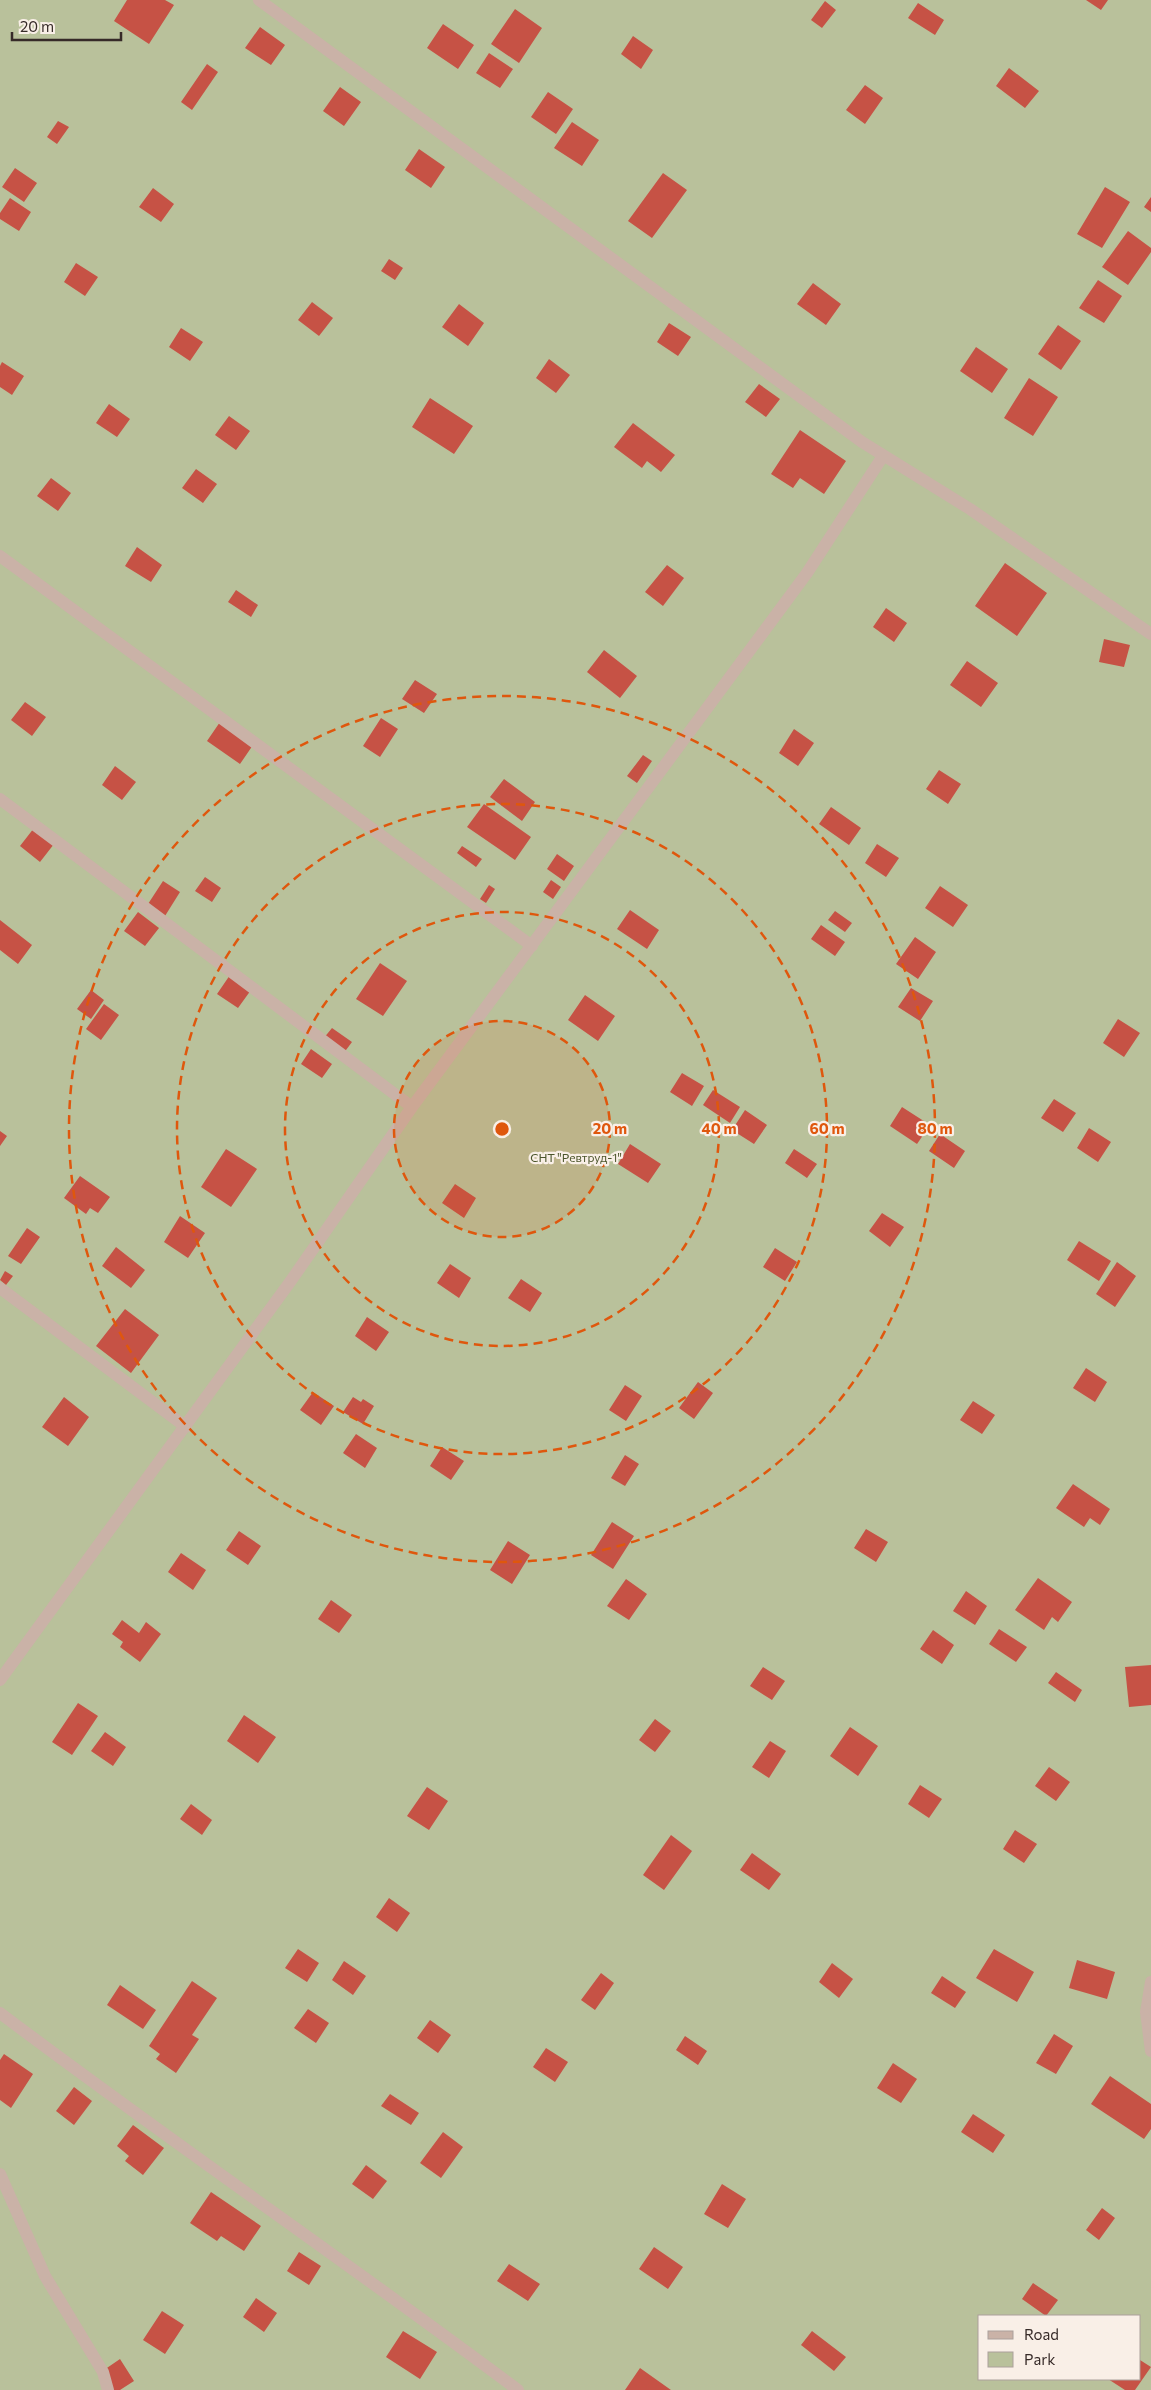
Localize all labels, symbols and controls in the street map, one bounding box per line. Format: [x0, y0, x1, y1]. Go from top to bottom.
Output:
scale bar [12, 10, 121, 42]
text: 20 m [20, 17, 54, 35]
text: 20 m [593, 1119, 627, 1137]
text: 40 m [701, 1119, 737, 1137]
text: 60 m [809, 1119, 845, 1137]
text: 80 m [917, 1119, 953, 1137]
centre of rings [493, 1120, 511, 1138]
park label: СНТ "Ревтруд-1" [530, 1150, 622, 1164]
legend [978, 2315, 1141, 2380]
text: Road [1024, 2325, 1059, 2343]
text: Park [1024, 2350, 1055, 2368]

